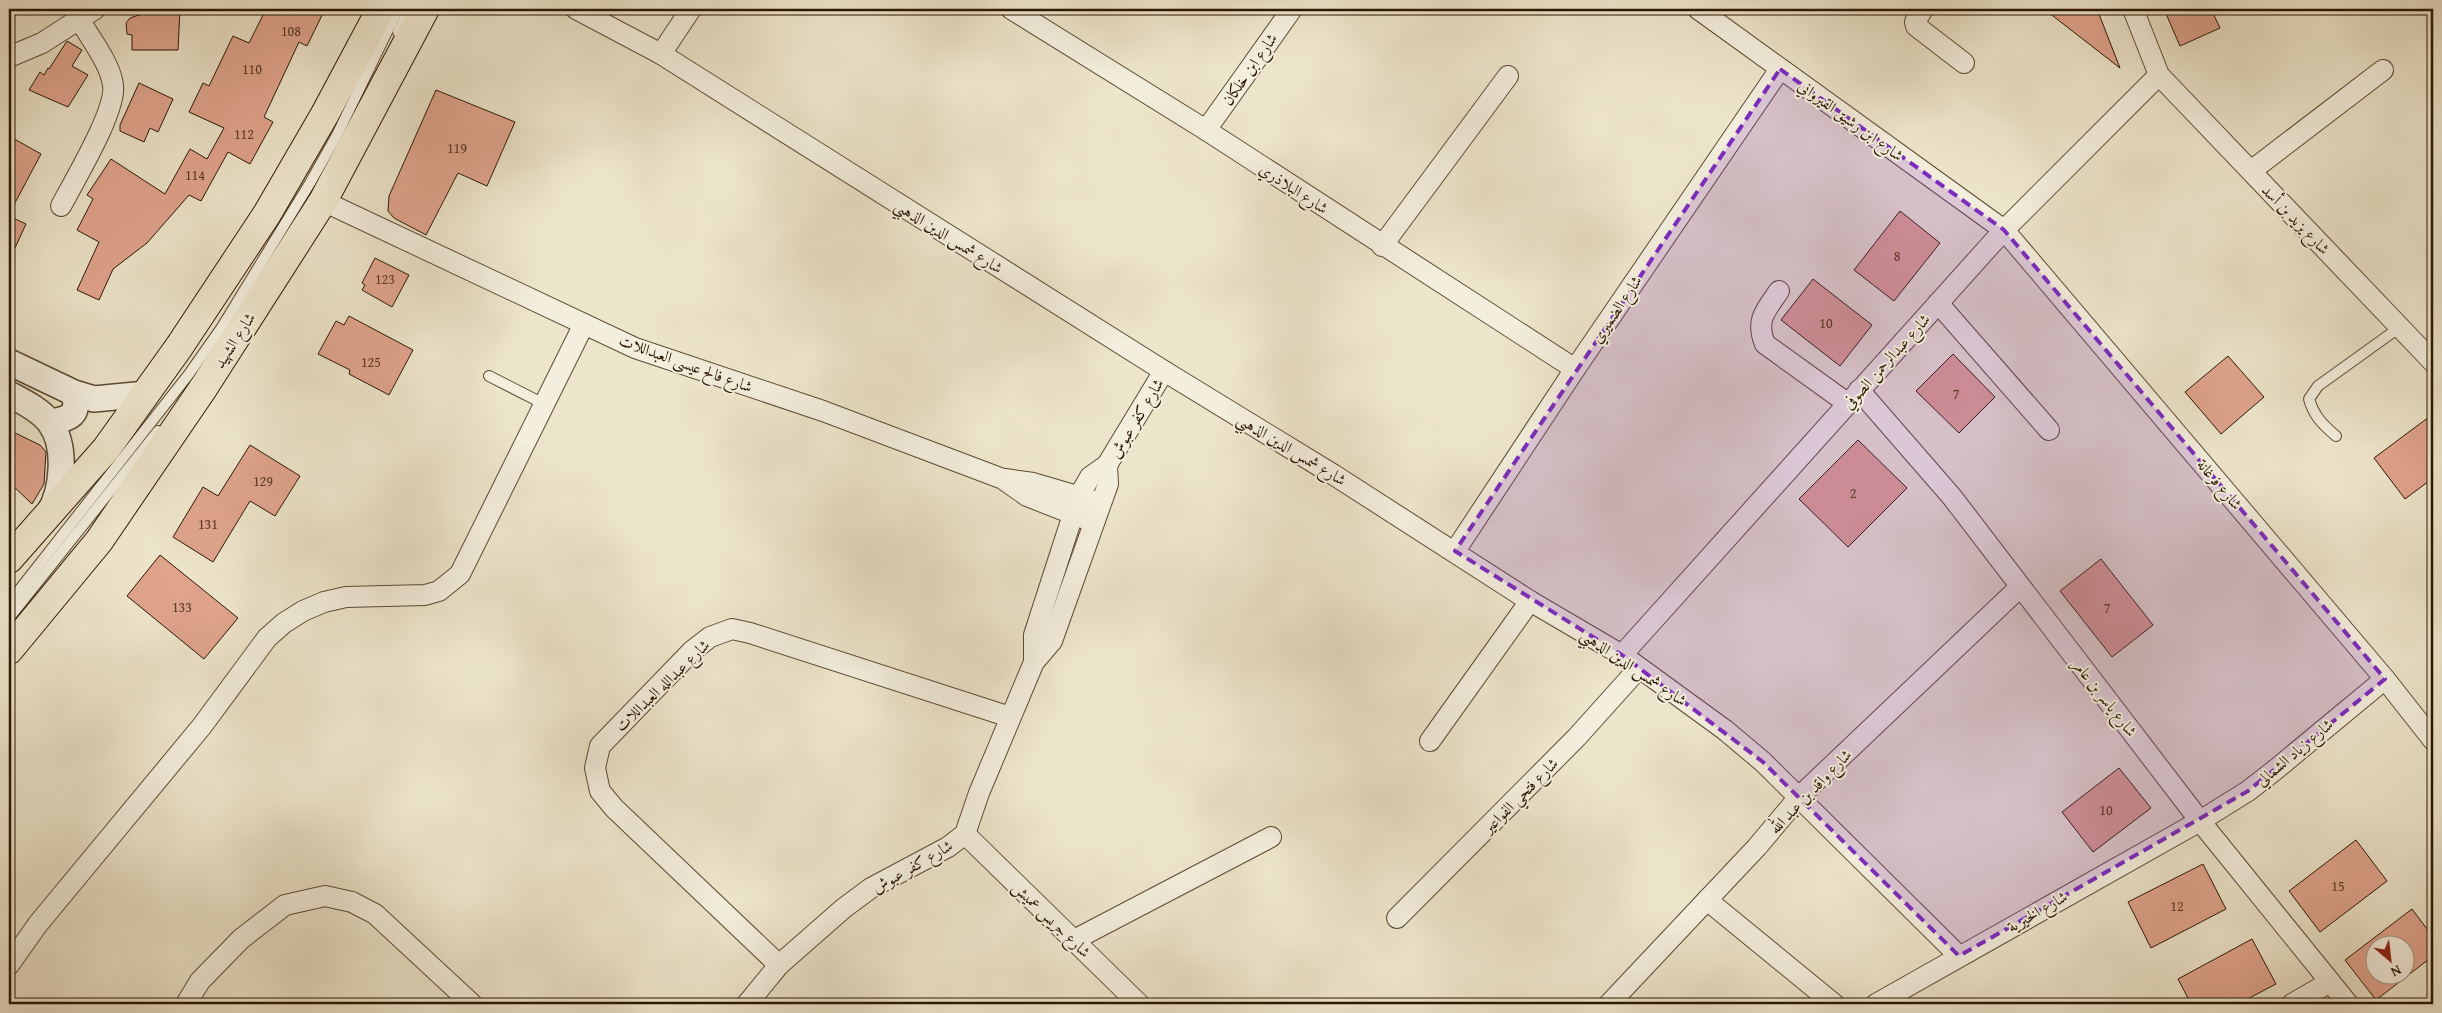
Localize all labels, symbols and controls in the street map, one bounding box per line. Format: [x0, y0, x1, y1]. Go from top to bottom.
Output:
house number: 108 [281, 21, 301, 41]
street label: شارع ابن خلكان [1215, 28, 1284, 111]
house number: 110 [242, 59, 262, 79]
street label: شارع ابن رشيق القيرواني [1792, 73, 1909, 168]
house number: 112 [234, 124, 254, 144]
house number: 119 [447, 138, 467, 158]
street label: شارع البلاذري [1254, 157, 1333, 221]
house number: 114 [185, 165, 205, 185]
street label: شارع يزيد بن أسد [2255, 178, 2336, 261]
street label: شارع شمس الدين الذهبي [888, 193, 1008, 282]
house number: 8 [1894, 246, 1901, 266]
house number: 123 [375, 269, 395, 289]
street label: شارع الضميري [1584, 270, 1649, 349]
street label: شارع الشهيد [207, 307, 263, 374]
street label: شارع عبدالرحمن الصوفي [1836, 308, 1937, 416]
house number: 10 [1819, 313, 1833, 333]
street label: شارع فالح عيسى العبداللات [615, 328, 756, 400]
house number: 125 [361, 352, 381, 372]
street label: شارع كفر عبوش [1103, 373, 1171, 464]
house number: 7 [1953, 384, 1960, 404]
street label: شارع شمس الدين الذهبي [1231, 407, 1351, 495]
street label: شارع فرغانة [2190, 453, 2249, 516]
house number: 129 [253, 471, 273, 491]
house number: 2 [1850, 483, 1856, 503]
house number: 131 [198, 514, 218, 534]
house number: 133 [172, 597, 192, 617]
house number: 7 [2104, 598, 2111, 618]
street label: شارع شمس الدين الذهبي [1574, 622, 1692, 715]
street label: شارع عبدالله العبداللات [609, 633, 716, 738]
street label: شارع ياسر بن عامر [2065, 652, 2144, 743]
street label: شارع زياد الشمالي [2250, 712, 2339, 793]
street label: شارع واقد بن عبد الله [1763, 743, 1858, 840]
street label: شارع فتحي الفواعير [1475, 752, 1566, 843]
house number: 10 [2099, 800, 2113, 820]
street label: شارع كفر عبوش [867, 833, 958, 901]
street label: شارع جريس عميش [1006, 875, 1097, 964]
house number: 15 [2331, 876, 2345, 896]
street label: شارع الخيرية [2002, 884, 2073, 940]
house number: 12 [2170, 896, 2184, 916]
north arrow [2364, 936, 2414, 986]
text: N [2387, 960, 2405, 983]

